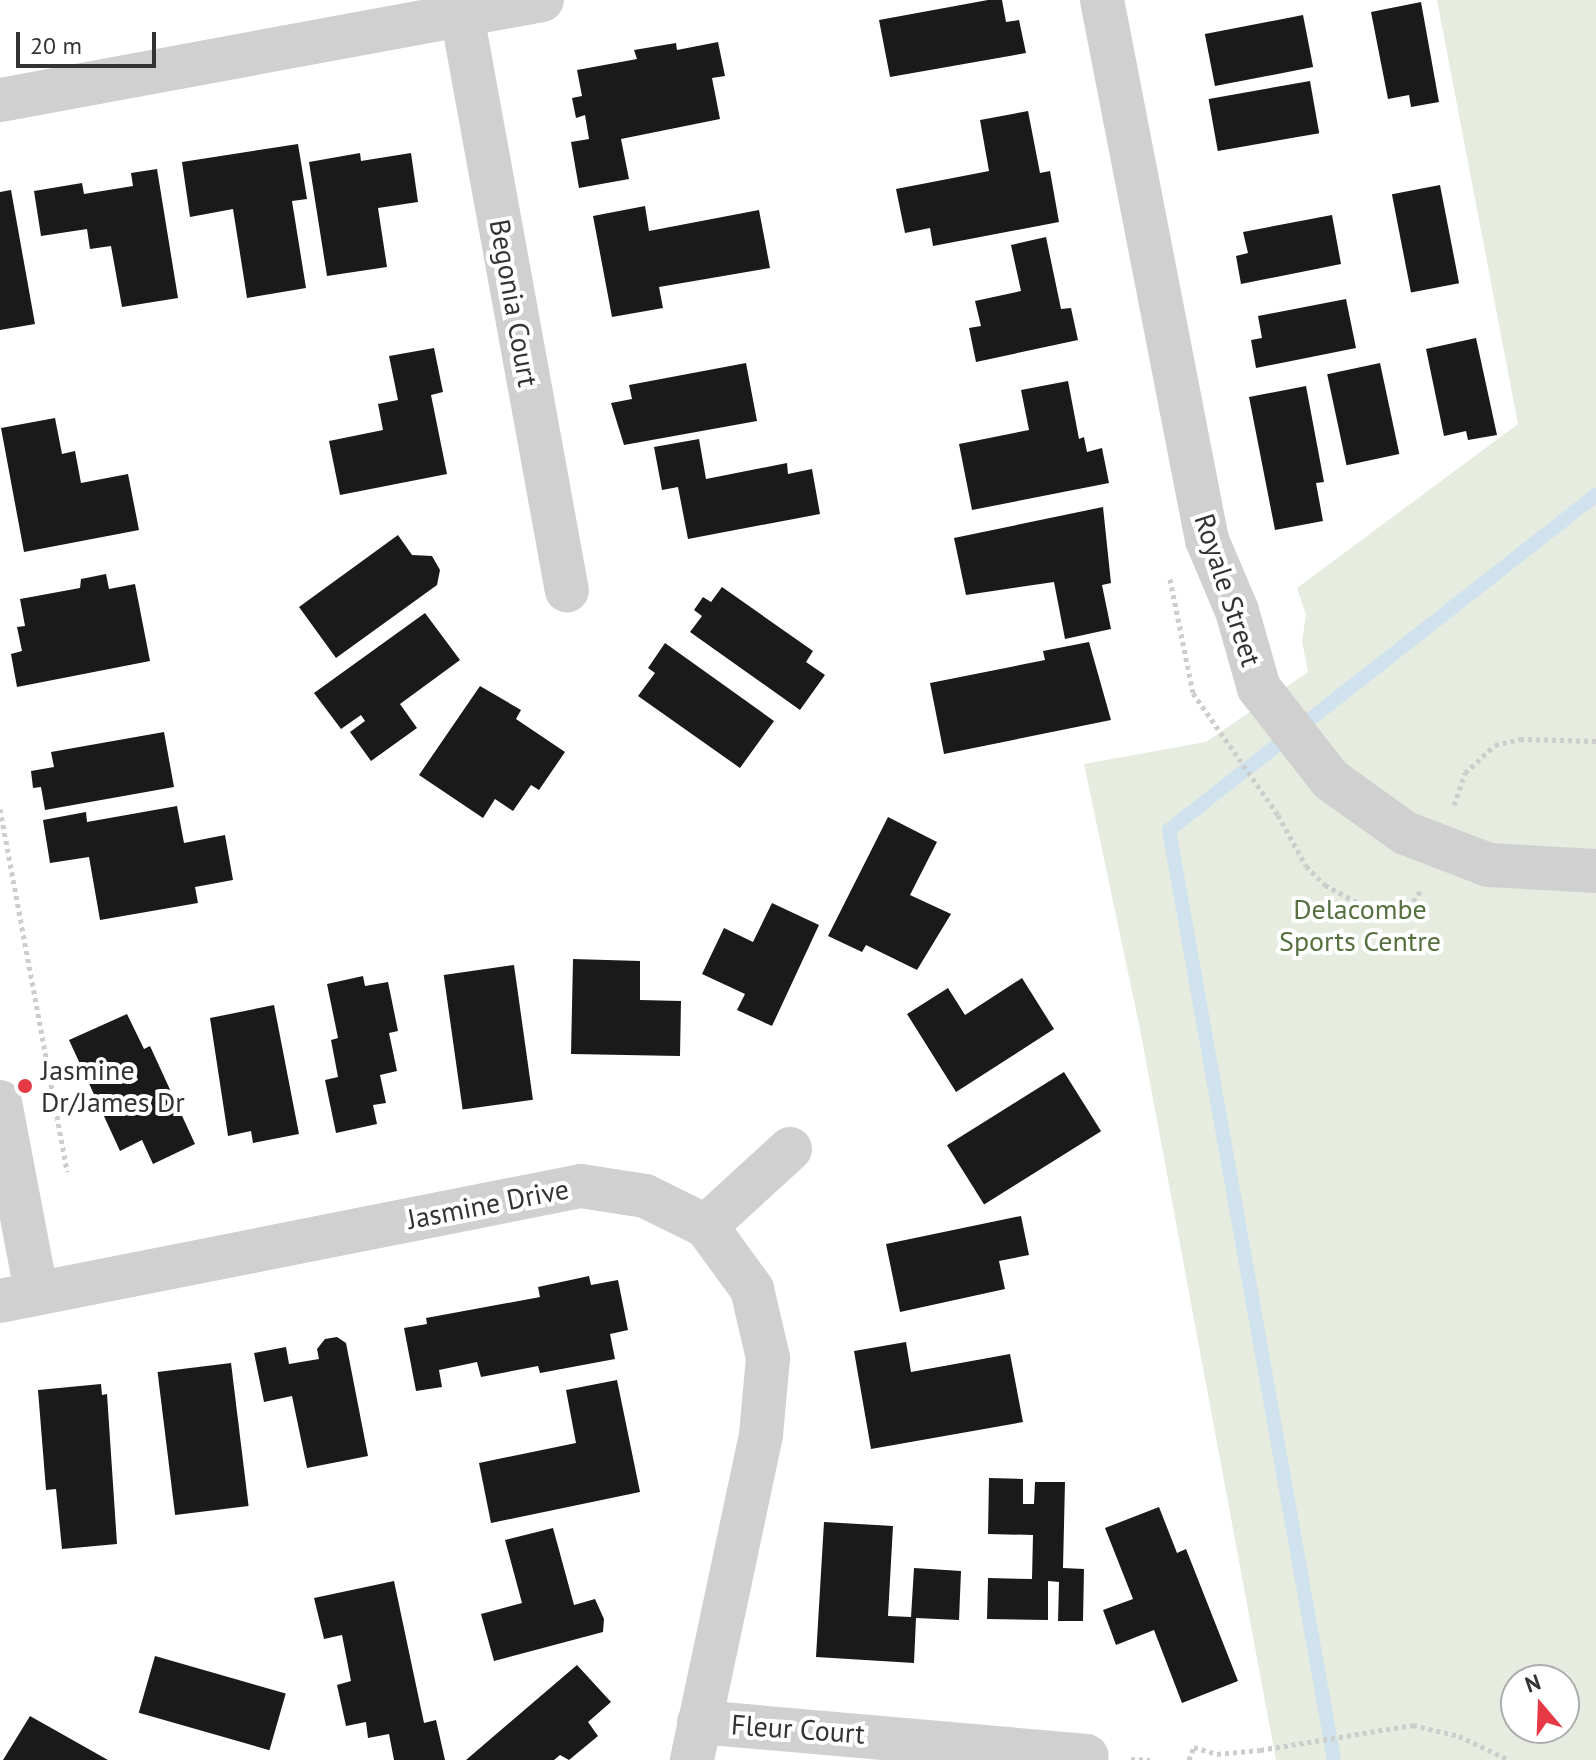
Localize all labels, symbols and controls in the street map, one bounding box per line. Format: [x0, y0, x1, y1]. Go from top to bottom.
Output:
scale bar [20, 16, 160, 66]
text: 20 m [30, 30, 82, 61]
street label: Begonia Court [483, 217, 545, 389]
street label: Royale Street [1188, 510, 1268, 670]
park label: Delacombe Sports Centre [1279, 892, 1441, 958]
place label: Jasmine Dr/James Dr [41, 1053, 185, 1119]
marker: Jasmine Dr/James Dr [16, 1077, 34, 1095]
street label: Jasmine Drive [404, 1172, 572, 1236]
north arrow [1500, 1664, 1580, 1744]
text: N [1521, 1668, 1544, 1699]
street label: Fleur Court [730, 1708, 866, 1750]

